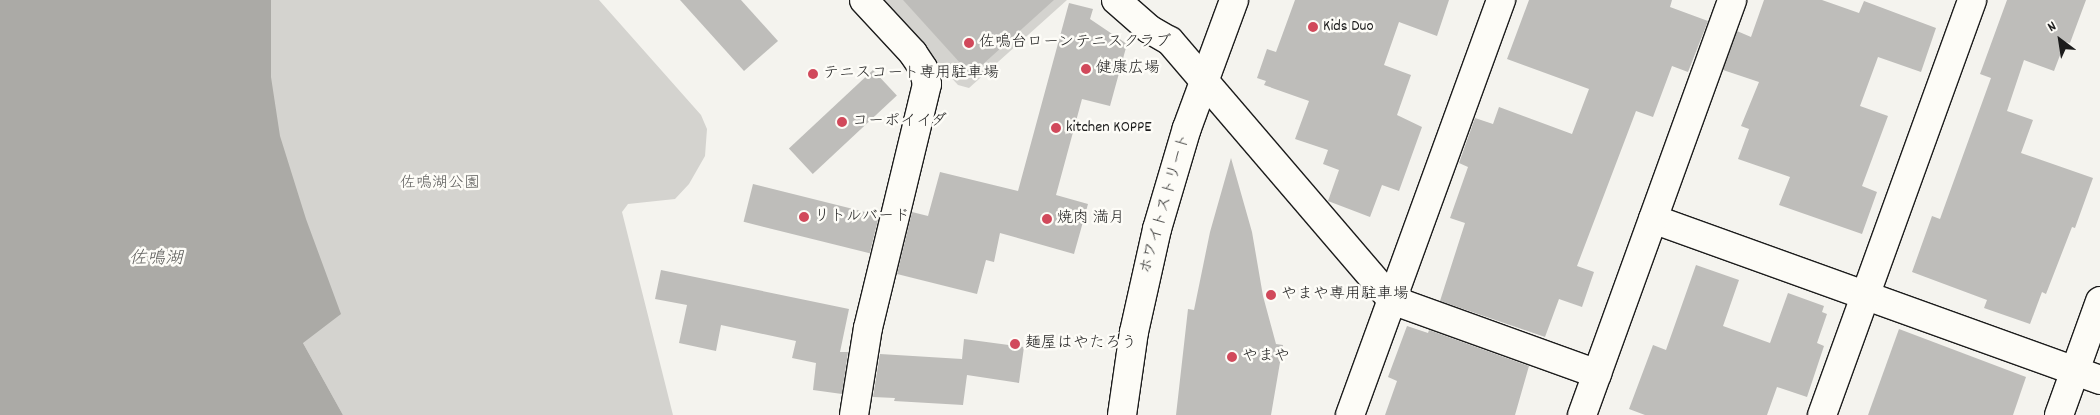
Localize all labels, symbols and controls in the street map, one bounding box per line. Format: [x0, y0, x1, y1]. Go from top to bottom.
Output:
north arrow [2035, 15, 2085, 65]
place label: Kids Duo [1323, 17, 1373, 37]
text: N [2044, 17, 2060, 38]
marker: Kids Duo [1307, 21, 1319, 33]
place label: 佐鳴台ローンテニスクラブ [979, 33, 1171, 53]
marker: 佐鳴台ローンテニスクラブ [963, 37, 975, 49]
place label: 健康広場 [1096, 59, 1160, 79]
marker: 健康広場 [1080, 63, 1092, 75]
place label: テニスコート専用駐車場 [823, 64, 999, 84]
marker: テニスコート専用駐車場 [807, 68, 819, 80]
place label: コーポイイダ [852, 112, 948, 132]
marker: コーポイイダ [836, 116, 848, 128]
place label: kitchen KOPPE [1066, 118, 1152, 138]
marker: kitchen KOPPE [1050, 122, 1062, 134]
street label: ホワイトストリート [1137, 132, 1195, 276]
park label: 佐鳴湖公園 [400, 174, 480, 194]
place label: リトルバード [814, 207, 910, 227]
place label: 焼肉 満月 [1057, 209, 1125, 229]
marker: リトルバード [798, 211, 810, 223]
marker: 焼肉 満月 [1041, 213, 1053, 225]
water label: 佐鳴湖 [129, 249, 183, 271]
place label: やまや専用駐車場 [1281, 285, 1409, 305]
marker: やまや専用駐車場 [1265, 289, 1277, 301]
place label: 麺屋はやたろう [1025, 334, 1137, 354]
marker: 麺屋はやたろう [1009, 338, 1021, 350]
place label: やまや [1242, 347, 1290, 367]
marker: やまや [1226, 351, 1238, 363]

